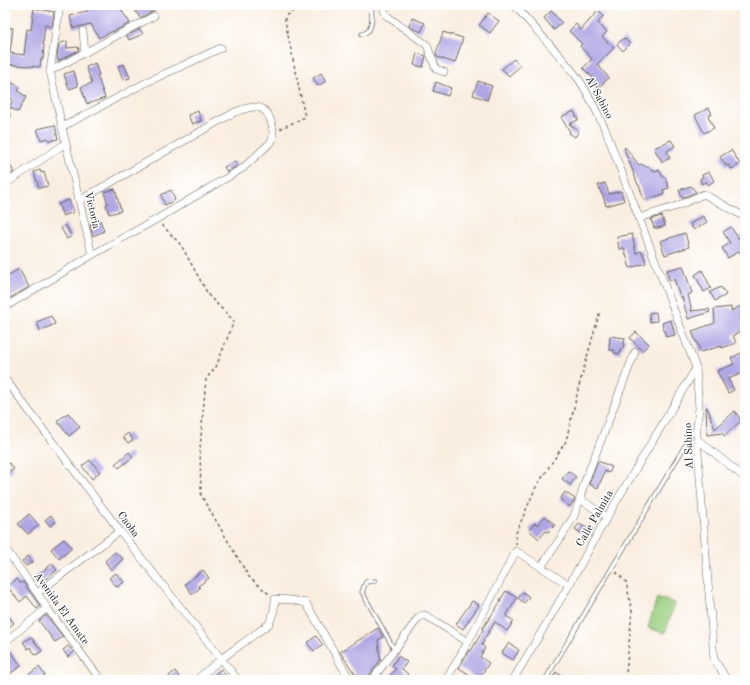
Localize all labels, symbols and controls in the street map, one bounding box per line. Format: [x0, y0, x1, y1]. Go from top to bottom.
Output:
street label: Al Sabino [583, 74, 614, 121]
street label: Victoria [82, 191, 101, 231]
street label: Al Sabino [683, 422, 696, 469]
street label: Calle Palmita [575, 488, 616, 549]
street label: Caoba [115, 510, 141, 540]
street label: Avenida El Amate [31, 571, 91, 647]

